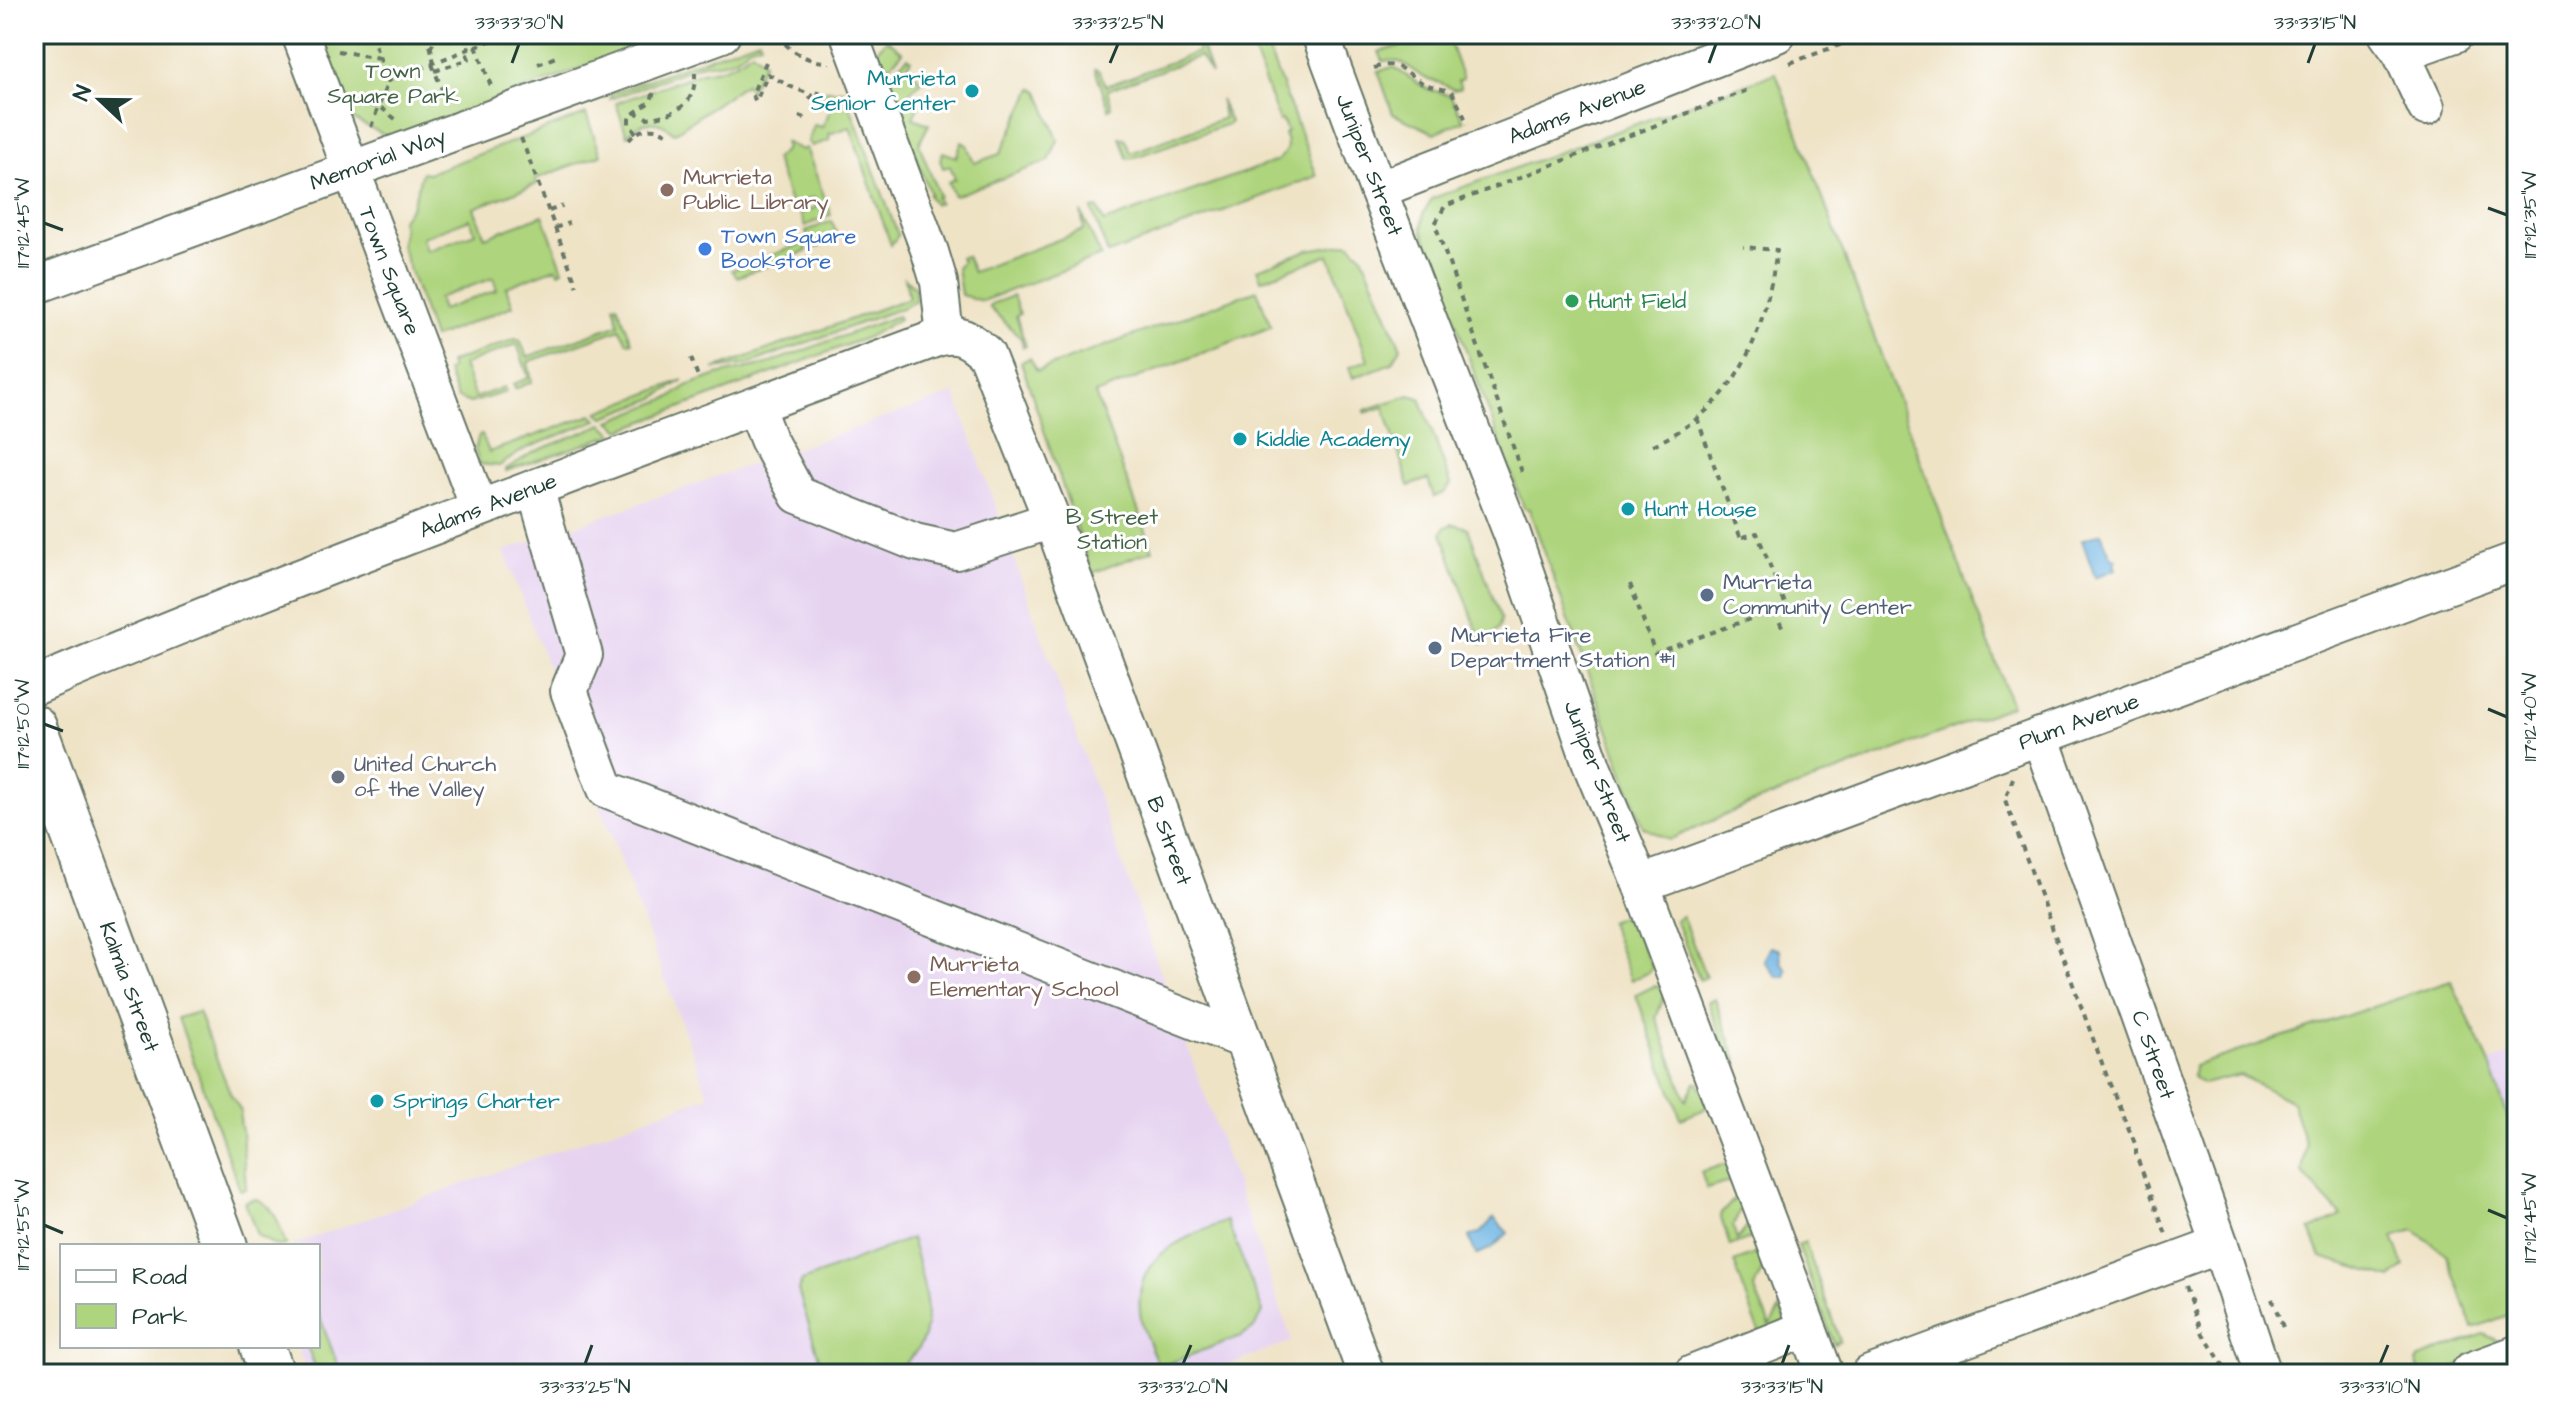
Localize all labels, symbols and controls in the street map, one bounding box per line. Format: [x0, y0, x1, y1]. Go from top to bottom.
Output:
text: 33°33'30"N [475, 9, 563, 37]
text: 33°33'25"N [1072, 9, 1164, 37]
text: 33°33'20"N [1671, 9, 1761, 37]
text: 33°33'15"N [2274, 9, 2356, 37]
park label: Town Square Park [327, 56, 459, 112]
north arrow [60, 60, 140, 140]
place label: Murrieta Senior Center [811, 63, 956, 119]
street label: Adams Avenue [1504, 72, 1650, 152]
text: N [66, 81, 100, 105]
marker: Murrieta Senior Center [963, 82, 981, 100]
street label: Juniper Street [1328, 89, 1410, 241]
street label: Memorial Way [306, 121, 451, 200]
place label: Murrieta Public Library [683, 162, 829, 219]
text: 117°12'35"W [2516, 171, 2544, 258]
text: 117°12'45"W [9, 178, 37, 268]
marker: Murrieta Public Library [658, 181, 676, 199]
street label: Town Square [350, 202, 428, 340]
place label: Town Square Bookstore [721, 221, 857, 277]
marker: Town Square Bookstore [696, 240, 714, 258]
place label: Hunt Field [1588, 286, 1686, 317]
marker: Hunt Field [1563, 292, 1581, 310]
place label: Kiddie Academy [1256, 424, 1411, 456]
marker: Kiddie Academy [1231, 430, 1249, 448]
street label: Adams Avenue [415, 466, 561, 546]
place label: Hunt House [1644, 494, 1757, 525]
marker: Hunt House [1619, 500, 1637, 518]
park label: B Street Station [1066, 502, 1158, 558]
place label: Murrieta Community Center [1723, 567, 1912, 624]
marker: Murrieta Community Center [1698, 586, 1716, 604]
place label: Murrieta Fire Department Station #1 [1451, 620, 1675, 676]
marker: Murrieta Fire Department Station #1 [1426, 639, 1444, 657]
text: 117°12'40"W [2516, 672, 2544, 761]
text: 117°12'50"W [9, 679, 37, 769]
street label: Plum Avenue [2014, 686, 2144, 758]
street label: Juniper Street [1556, 696, 1638, 848]
place label: United Church of the Valley [354, 749, 496, 806]
marker: United Church of the Valley [329, 768, 347, 786]
street label: B Street [1139, 792, 1199, 890]
street label: Kalmia Street [91, 918, 167, 1056]
place label: Murrieta Elementary School [930, 949, 1119, 1006]
marker: Murrieta Elementary School [905, 968, 923, 986]
street label: C Street [2123, 1006, 2183, 1104]
place label: Springs Charter [393, 1086, 560, 1118]
marker: Springs Charter [368, 1092, 386, 1110]
text: 117°12'45"W [2516, 1173, 2544, 1263]
text: 117°12'55"W [9, 1179, 37, 1270]
legend [60, 1244, 320, 1348]
text: Road [132, 1260, 187, 1294]
text: Park [132, 1300, 188, 1334]
text: 33°33'25"N [539, 1373, 631, 1401]
text: 33°33'20"N [1138, 1373, 1228, 1401]
text: 33°33'15"N [1741, 1373, 1823, 1401]
text: 33°33'10"N [2340, 1373, 2420, 1401]

